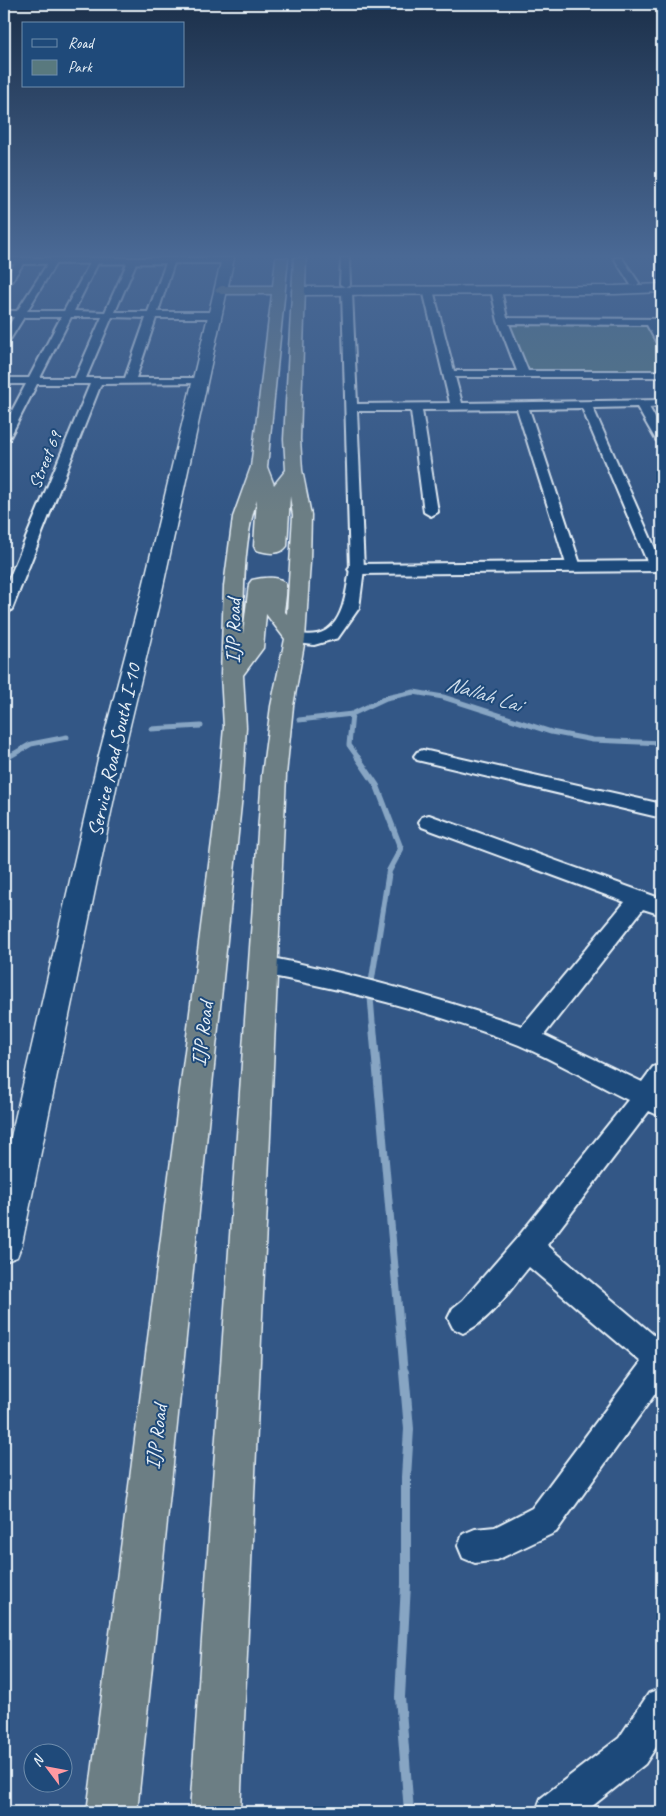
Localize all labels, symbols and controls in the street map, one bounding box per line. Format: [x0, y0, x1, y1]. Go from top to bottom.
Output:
legend [22, 22, 185, 88]
text: Road [68, 34, 95, 53]
text: Park [68, 58, 93, 77]
street label: Street 69 [24, 426, 67, 492]
street label: IJP Road [219, 595, 247, 664]
street label: Service Road South I-10 [82, 660, 147, 839]
water label: Nallah Lai [443, 669, 530, 720]
street label: IJP Road [185, 996, 219, 1068]
street label: IJP Road [139, 1399, 173, 1471]
north arrow [22, 1744, 72, 1794]
text: N [28, 1751, 48, 1770]

